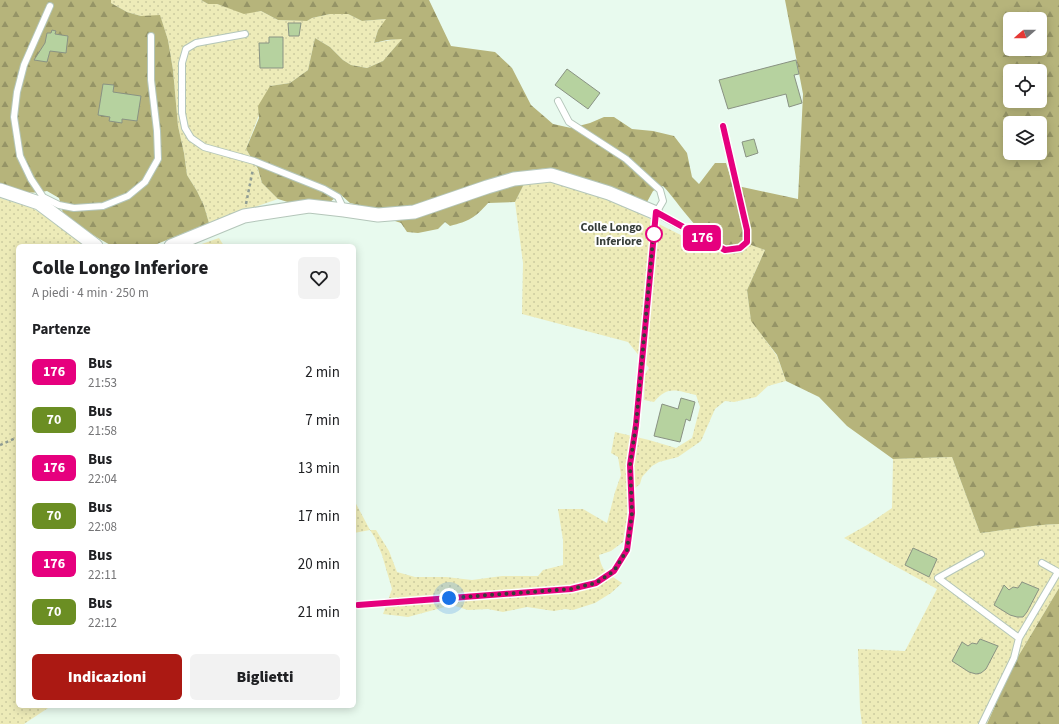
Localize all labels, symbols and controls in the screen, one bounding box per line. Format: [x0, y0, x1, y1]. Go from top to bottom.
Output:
north arrow [1003, 12, 1047, 56]
map controls [1003, 12, 1047, 160]
button: locate [1003, 64, 1047, 108]
button: layers [1003, 116, 1047, 160]
place label: Colle Longo Inferiore [580, 219, 642, 250]
marker: Colle Longo Inferiore [645, 225, 663, 243]
line badge: 176 [679, 225, 725, 251]
text: 176 [691, 228, 713, 248]
text: Colle Longo Inferiore [32, 255, 208, 282]
button: heart [298, 257, 340, 299]
text: A piedi · 4 min · 250 m [32, 284, 149, 302]
text: Partenze [32, 319, 91, 340]
text: Bus [88, 353, 112, 374]
text: 176 [43, 362, 65, 382]
text: 2 min [305, 362, 340, 383]
text: 21:53 [88, 374, 117, 392]
text: Bus [88, 401, 112, 422]
text: 70 [47, 410, 61, 430]
text: 7 min [305, 410, 340, 431]
text: 21:58 [88, 422, 117, 440]
text: Bus [88, 449, 112, 470]
text: 176 [43, 458, 65, 478]
text: 13 min [298, 458, 340, 479]
text: 22:04 [88, 470, 117, 488]
text: Bus [88, 497, 112, 518]
text: 70 [47, 506, 61, 526]
text: 17 min [298, 506, 340, 527]
text: 22:08 [88, 518, 117, 536]
text: Bus [88, 545, 112, 566]
text: 176 [43, 554, 65, 574]
text: 20 min [298, 554, 340, 575]
text: 22:11 [88, 566, 117, 584]
your location [439, 588, 459, 608]
text: Bus [88, 593, 112, 614]
text: 70 [47, 602, 61, 622]
text: 21 min [298, 602, 340, 623]
text: 22:12 [88, 614, 117, 632]
button: Indicazioni [32, 654, 182, 700]
button: Biglietti [190, 654, 340, 700]

